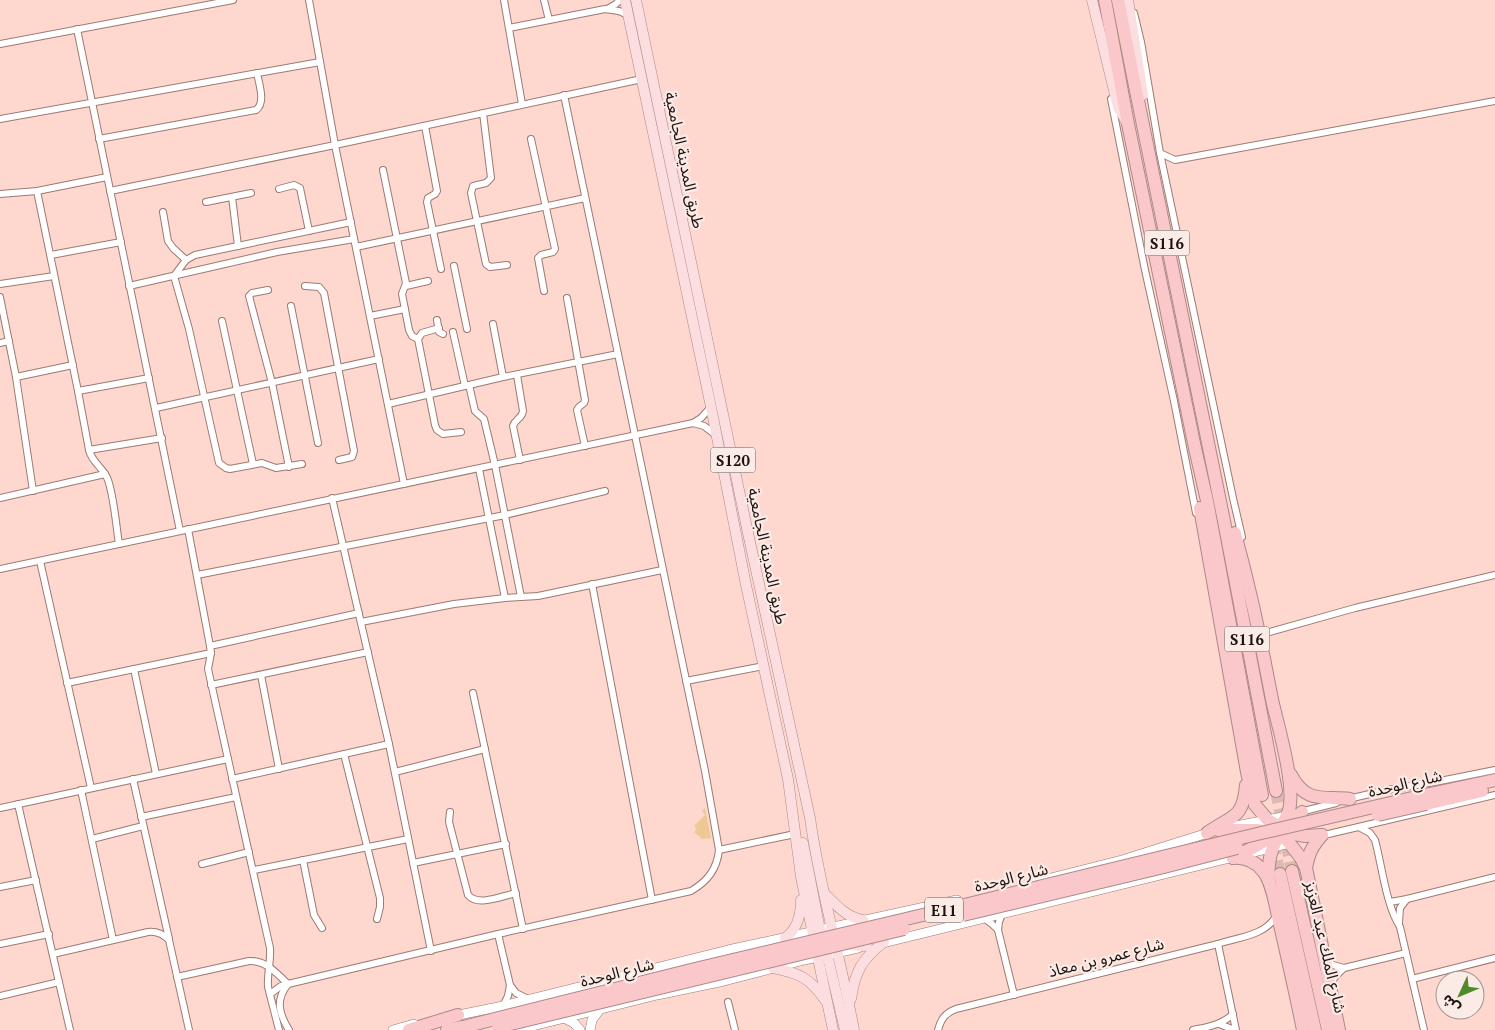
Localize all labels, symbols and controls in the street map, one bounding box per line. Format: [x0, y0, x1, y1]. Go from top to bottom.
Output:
street label: طريق المدينة الجامعية [660, 90, 710, 231]
road number: S116 [1144, 230, 1190, 256]
road number: S120 [710, 448, 756, 472]
street label: طريق المدينة الجامعية [743, 486, 793, 627]
road number: S116 [1224, 626, 1270, 652]
street label: شارع الوحدة [1366, 764, 1444, 804]
street label: شارع الوحدة [972, 857, 1051, 899]
street label: شارع الملك عبد العزيز [1298, 878, 1352, 1016]
road number: E11 [925, 898, 963, 922]
street label: شارع عمرو بن معاذ [1046, 932, 1167, 984]
street label: شارع الوحدة [578, 952, 657, 994]
north arrow [1435, 970, 1485, 1020]
text: ش [1437, 991, 1464, 1018]

